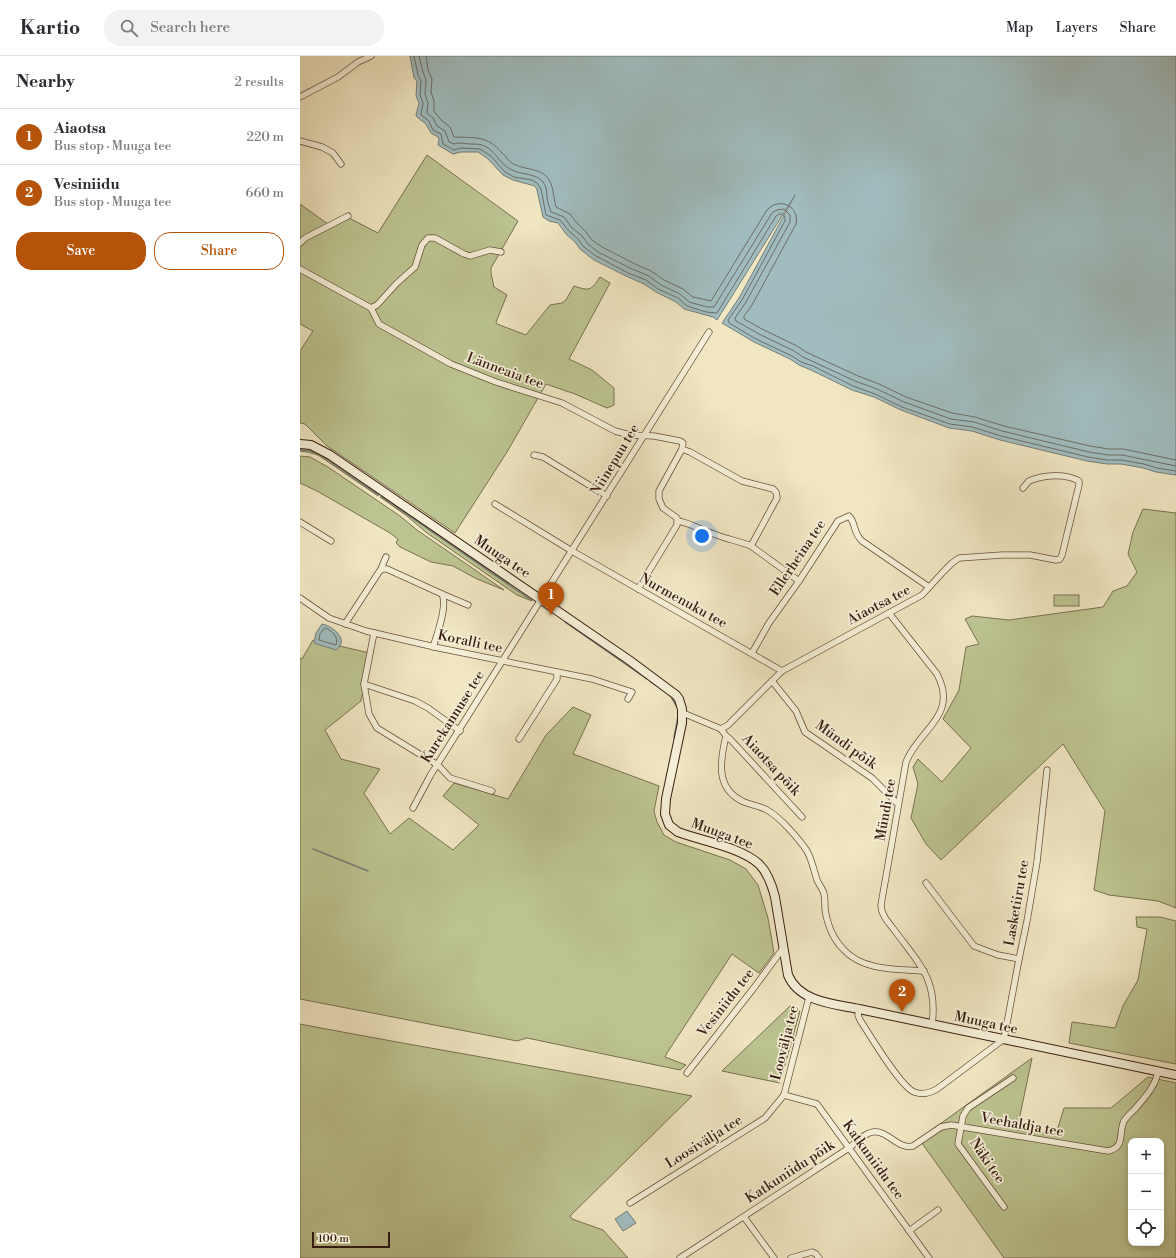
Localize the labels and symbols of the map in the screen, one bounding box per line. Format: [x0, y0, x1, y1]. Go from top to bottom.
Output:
street label: Länneaia tee [464, 349, 546, 393]
street label: Niinepuu tee [586, 421, 644, 499]
street label: Ellerheina tee [766, 516, 830, 600]
your location [692, 526, 712, 546]
street label: Muuga tee [470, 531, 534, 583]
street label: Nurmenuku tee [636, 569, 730, 633]
street label: Aiaotsa tee [843, 581, 914, 630]
pin: 1 [538, 582, 564, 615]
street label: Koralli tee [436, 626, 504, 658]
street label: Kurekannuse tee [417, 667, 489, 767]
street label: Mündi põik [812, 717, 881, 774]
street label: Aiaotsa põik [737, 730, 805, 800]
street label: Mündi tee [872, 777, 900, 843]
street label: Muuga tee [689, 815, 755, 853]
street label: Lasketiiru tee [1001, 858, 1033, 948]
street label: Vesiniidu tee [693, 965, 758, 1042]
pin: 2 [889, 979, 915, 1012]
street label: Loovälja tee [767, 1004, 803, 1082]
street label: Muuga tee [953, 1007, 1019, 1039]
street label: Veehaldja tee [978, 1109, 1065, 1141]
street label: Loosivälja tee [662, 1111, 746, 1173]
street label: Katkuniidu tee [838, 1117, 908, 1203]
street label: Näki tee [965, 1135, 1009, 1187]
street label: Katkuniidu põik [742, 1136, 839, 1208]
scale bar [312, 1230, 390, 1249]

